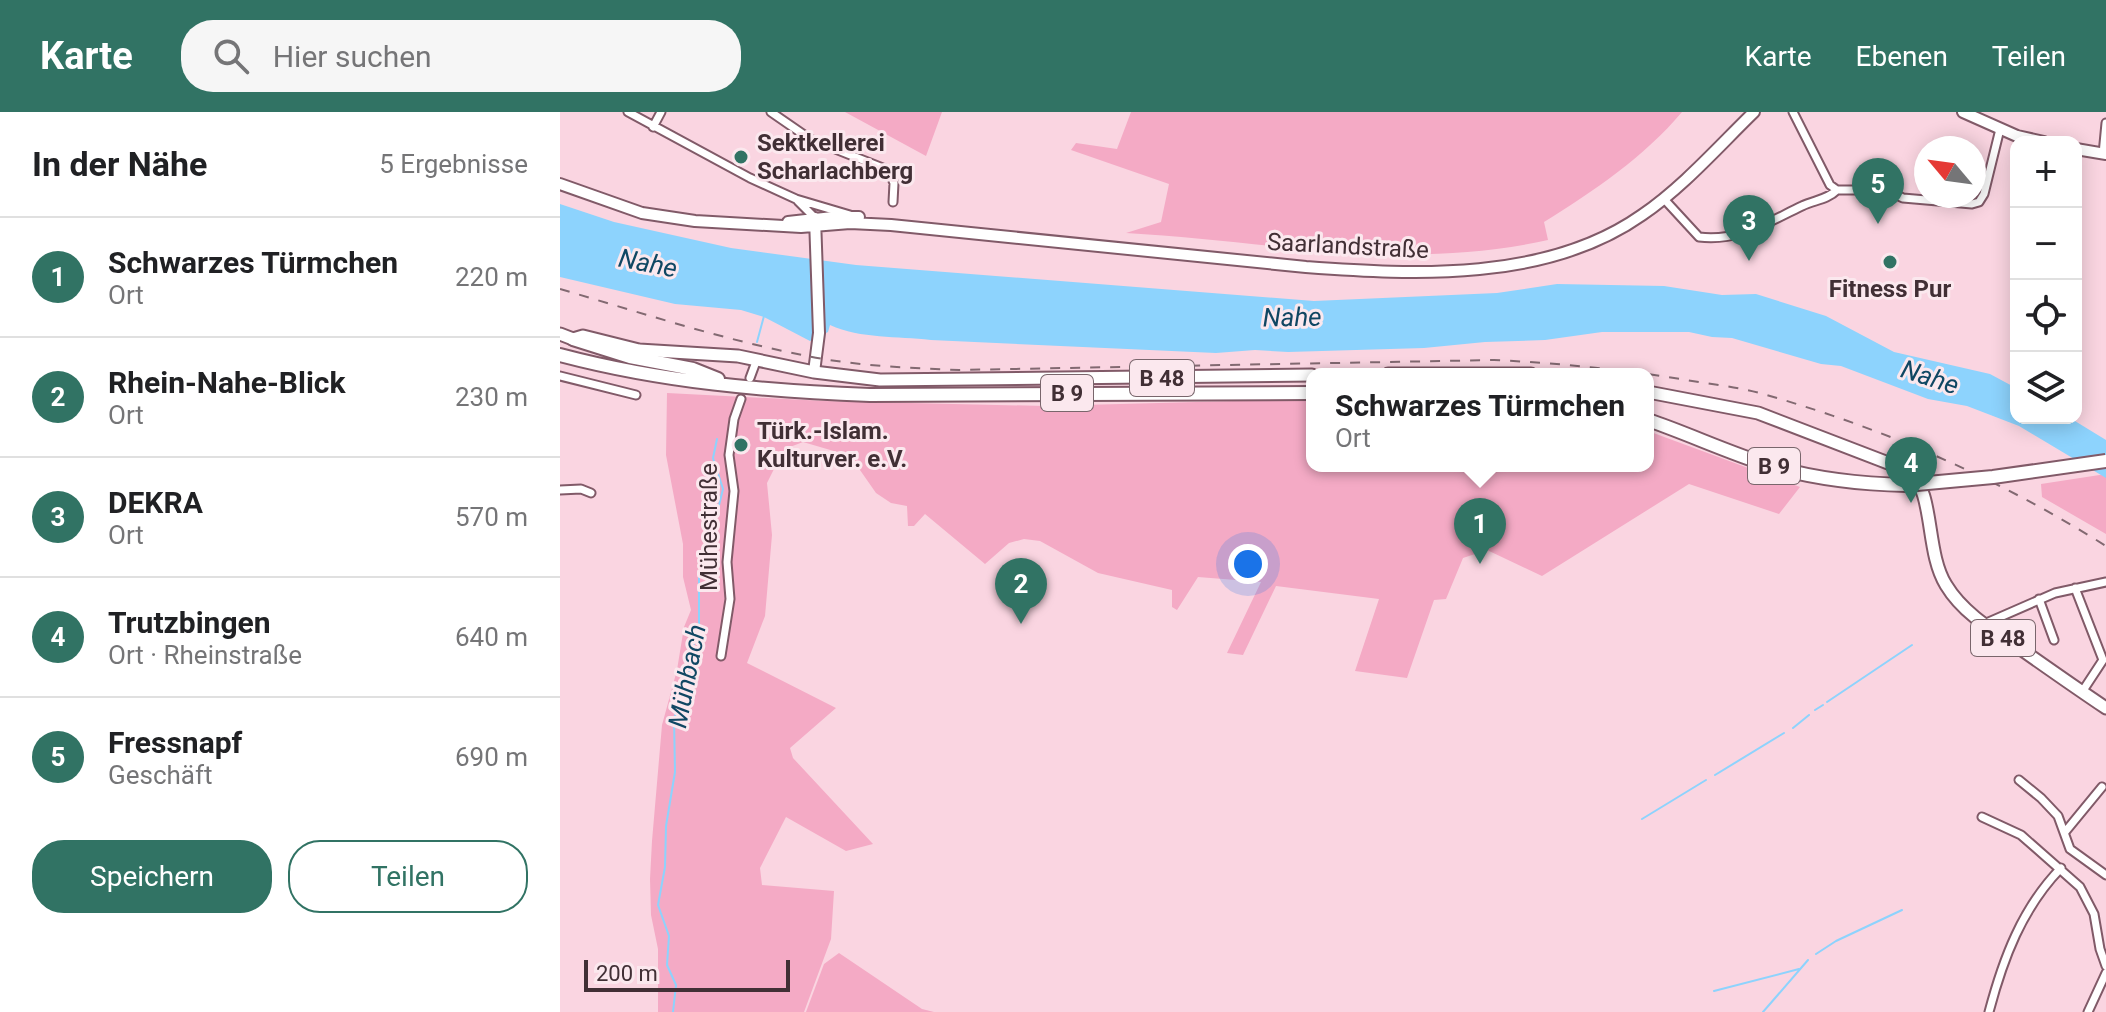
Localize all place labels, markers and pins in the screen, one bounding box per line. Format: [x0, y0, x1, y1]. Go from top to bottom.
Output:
place label: Sektkellerei Scharlachberg [757, 129, 913, 185]
marker: Sektkellerei Scharlachberg [732, 148, 750, 166]
pin: 5 [1852, 158, 1904, 224]
pin: 3 [1723, 195, 1775, 261]
marker: Fitness Pur [1881, 253, 1899, 271]
place label: Fitness Pur [1829, 275, 1951, 303]
place label: Türk.-Islam. Kulturver. e.V. [757, 417, 907, 473]
marker: Türk.-Islam. Kulturver. e.V. [732, 436, 750, 454]
pin: 4 [1885, 437, 1937, 503]
pin: 1 [1454, 498, 1506, 564]
pin: 2 [995, 558, 1047, 624]

